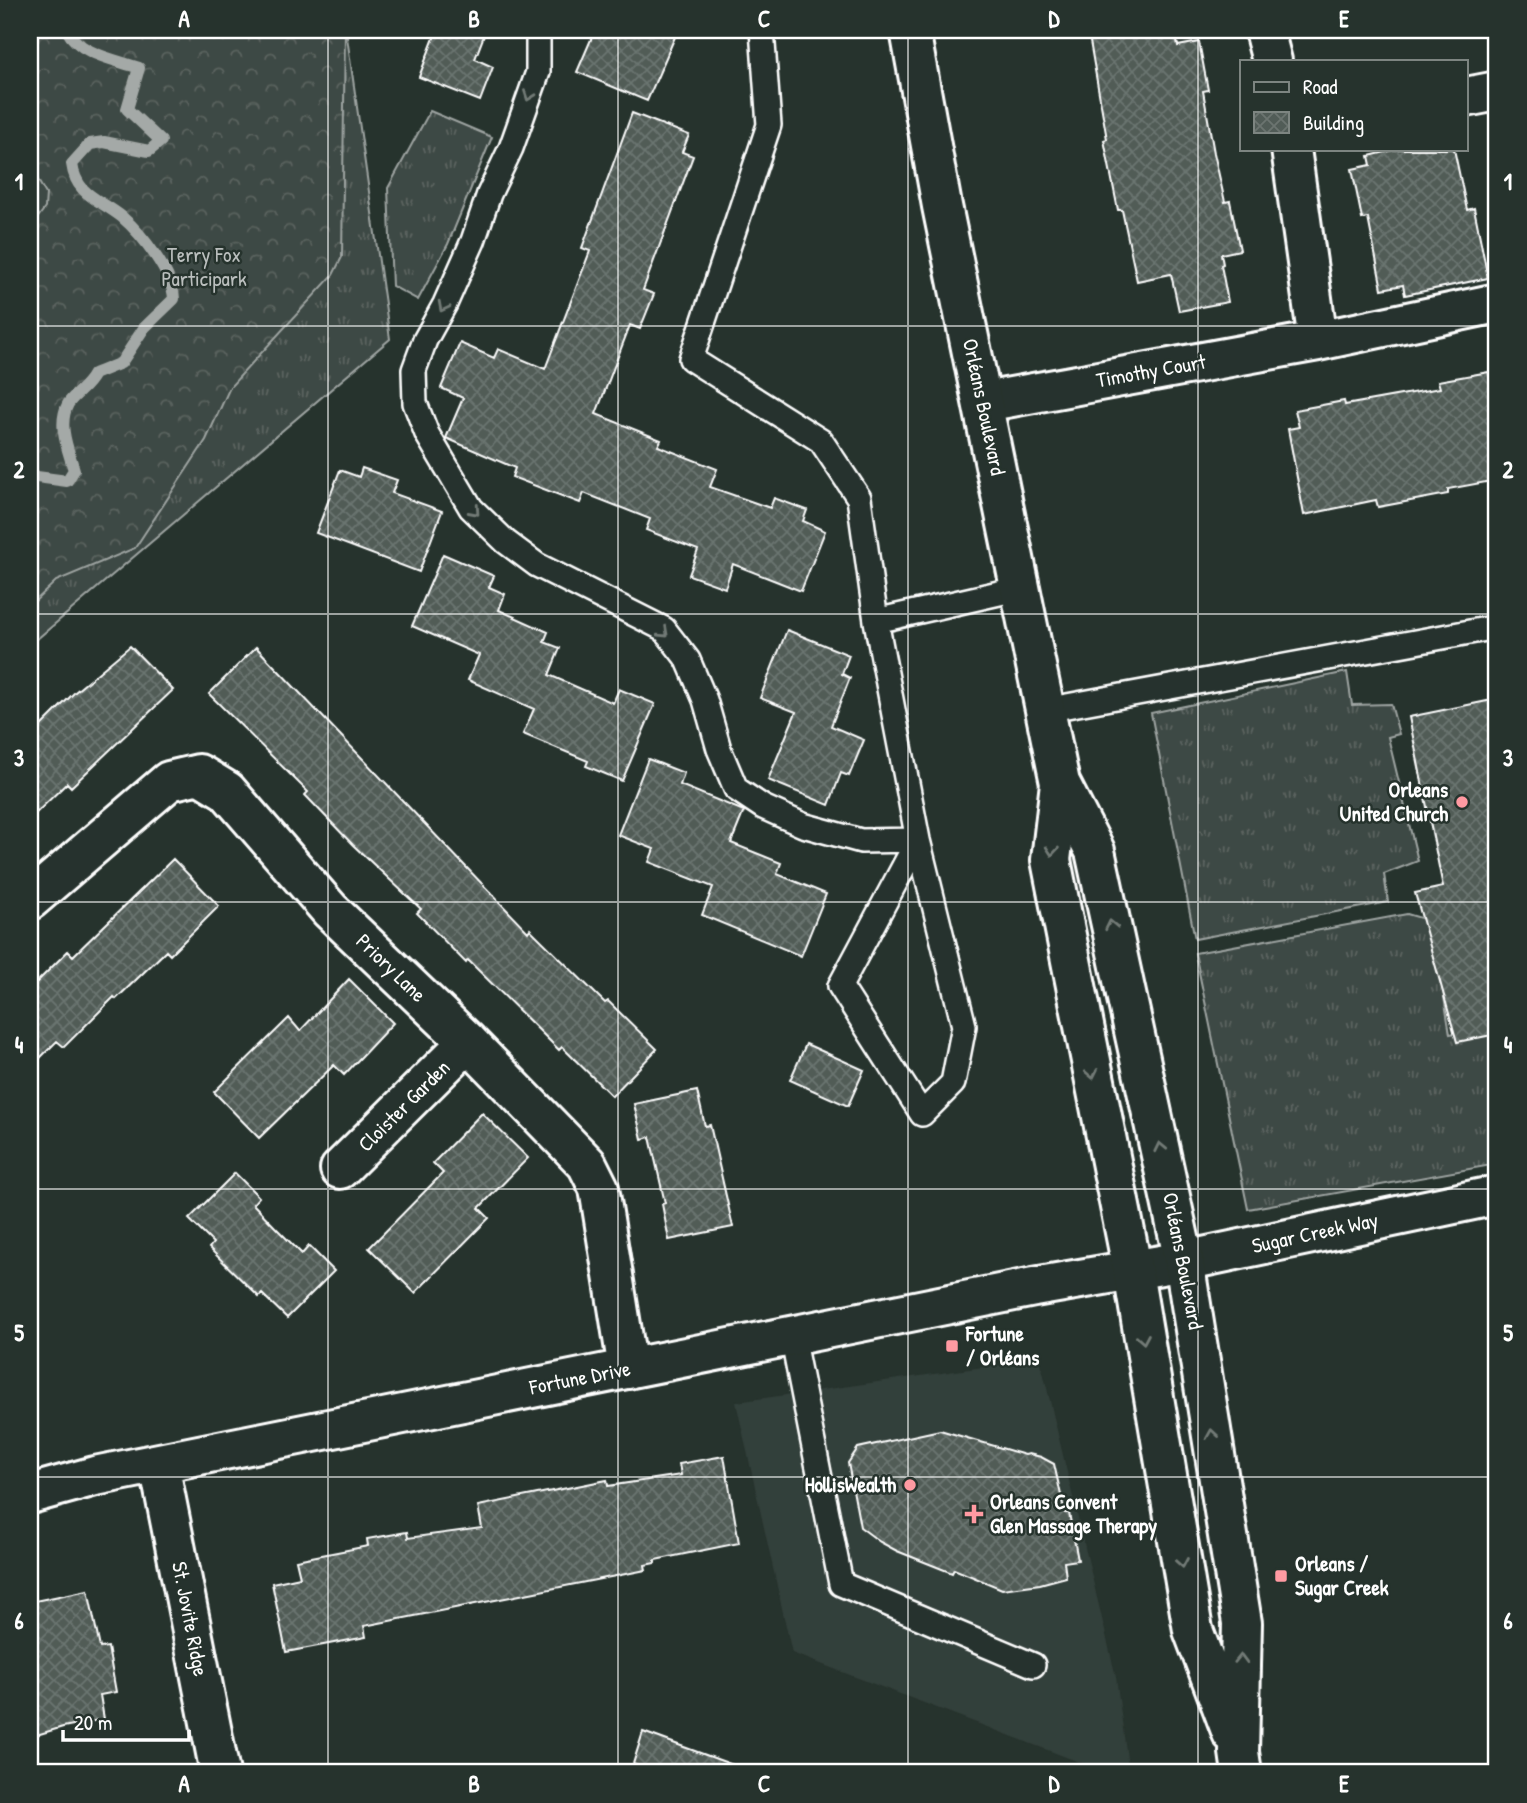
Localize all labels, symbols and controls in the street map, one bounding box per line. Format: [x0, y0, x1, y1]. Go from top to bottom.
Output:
text: A [178, 3, 190, 34]
text: B [468, 3, 480, 34]
text: C [758, 3, 770, 34]
text: D [1049, 3, 1061, 34]
text: E [1339, 3, 1350, 34]
legend [1240, 60, 1468, 150]
text: Road [1303, 72, 1337, 101]
one-way arrow [523, 90, 537, 102]
text: Building [1303, 108, 1364, 137]
text: 1 [15, 166, 23, 197]
text: 1 [1504, 166, 1512, 197]
park label: Terry Fox Participark [161, 240, 247, 293]
one-way arrow [438, 300, 452, 312]
street label: Orléans Boulevard [956, 336, 1013, 478]
street label: Timothy Court [1094, 346, 1209, 394]
text: 2 [14, 454, 25, 485]
text: 2 [1503, 454, 1514, 485]
one-way arrow [467, 503, 479, 516]
one-way arrow [656, 625, 669, 637]
text: 3 [14, 742, 24, 773]
text: 3 [1503, 742, 1513, 773]
place label: Orleans United Church [1340, 775, 1448, 828]
marker: Orleans United Church [1454, 794, 1470, 810]
one-way arrow [1045, 845, 1060, 856]
one-way arrow [1105, 919, 1119, 931]
street label: Priory Lane [350, 927, 433, 1008]
text: 4 [15, 1029, 24, 1060]
text: 4 [1504, 1029, 1513, 1060]
street label: Cloister Garden [351, 1053, 456, 1158]
one-way arrow [1084, 1068, 1099, 1080]
one-way arrow [1154, 1141, 1168, 1153]
street label: Orléans Boulevard [1156, 1190, 1211, 1332]
street label: Sugar Creek Way [1249, 1205, 1381, 1260]
text: 5 [14, 1317, 24, 1348]
text: 5 [1503, 1317, 1513, 1348]
place label: Fortune / Orléans [965, 1319, 1039, 1372]
one-way arrow [1135, 1333, 1150, 1345]
marker: Fortune / Orléans [944, 1338, 960, 1354]
street label: Fortune Drive [526, 1354, 633, 1402]
one-way arrow [1205, 1428, 1220, 1440]
place label: HollisWealth [805, 1470, 896, 1499]
marker: HollisWealth [902, 1477, 918, 1493]
place label: Orleans Convent Glen Massage Therapy [990, 1487, 1157, 1541]
marker: Orleans Convent Glen Massage Therapy [964, 1504, 984, 1524]
place label: Orleans / Sugar Creek [1295, 1549, 1389, 1603]
one-way arrow [1174, 1557, 1189, 1569]
street label: St. Jovite Ridge [165, 1559, 216, 1679]
marker: Orleans / Sugar Creek [1273, 1568, 1289, 1584]
text: 6 [14, 1605, 24, 1636]
text: 6 [1503, 1605, 1513, 1636]
one-way arrow [1233, 1653, 1249, 1664]
scale bar [63, 1698, 189, 1742]
text: 20 m [74, 1708, 112, 1737]
text: A [178, 1768, 190, 1799]
text: B [468, 1768, 480, 1799]
text: C [758, 1768, 770, 1799]
text: D [1049, 1768, 1061, 1799]
text: E [1339, 1768, 1350, 1799]

